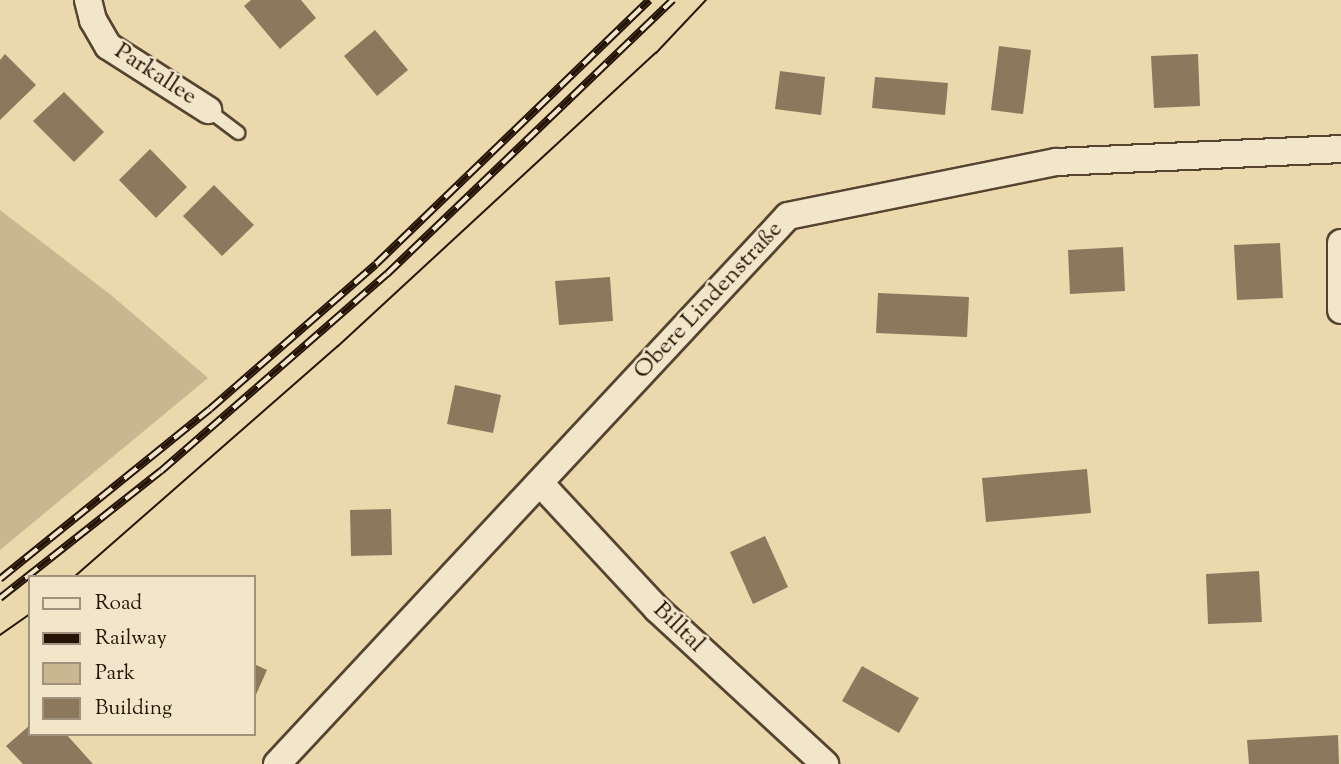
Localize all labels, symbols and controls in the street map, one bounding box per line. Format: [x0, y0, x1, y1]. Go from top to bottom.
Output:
street label: Parkallee [108, 38, 202, 112]
street label: Obere Lindenstraße [628, 216, 790, 386]
legend [28, 575, 256, 736]
text: Road [95, 589, 142, 619]
street label: Billtal [646, 596, 710, 660]
text: Railway [95, 624, 167, 654]
text: Park [95, 659, 135, 689]
text: Building [95, 694, 172, 724]

